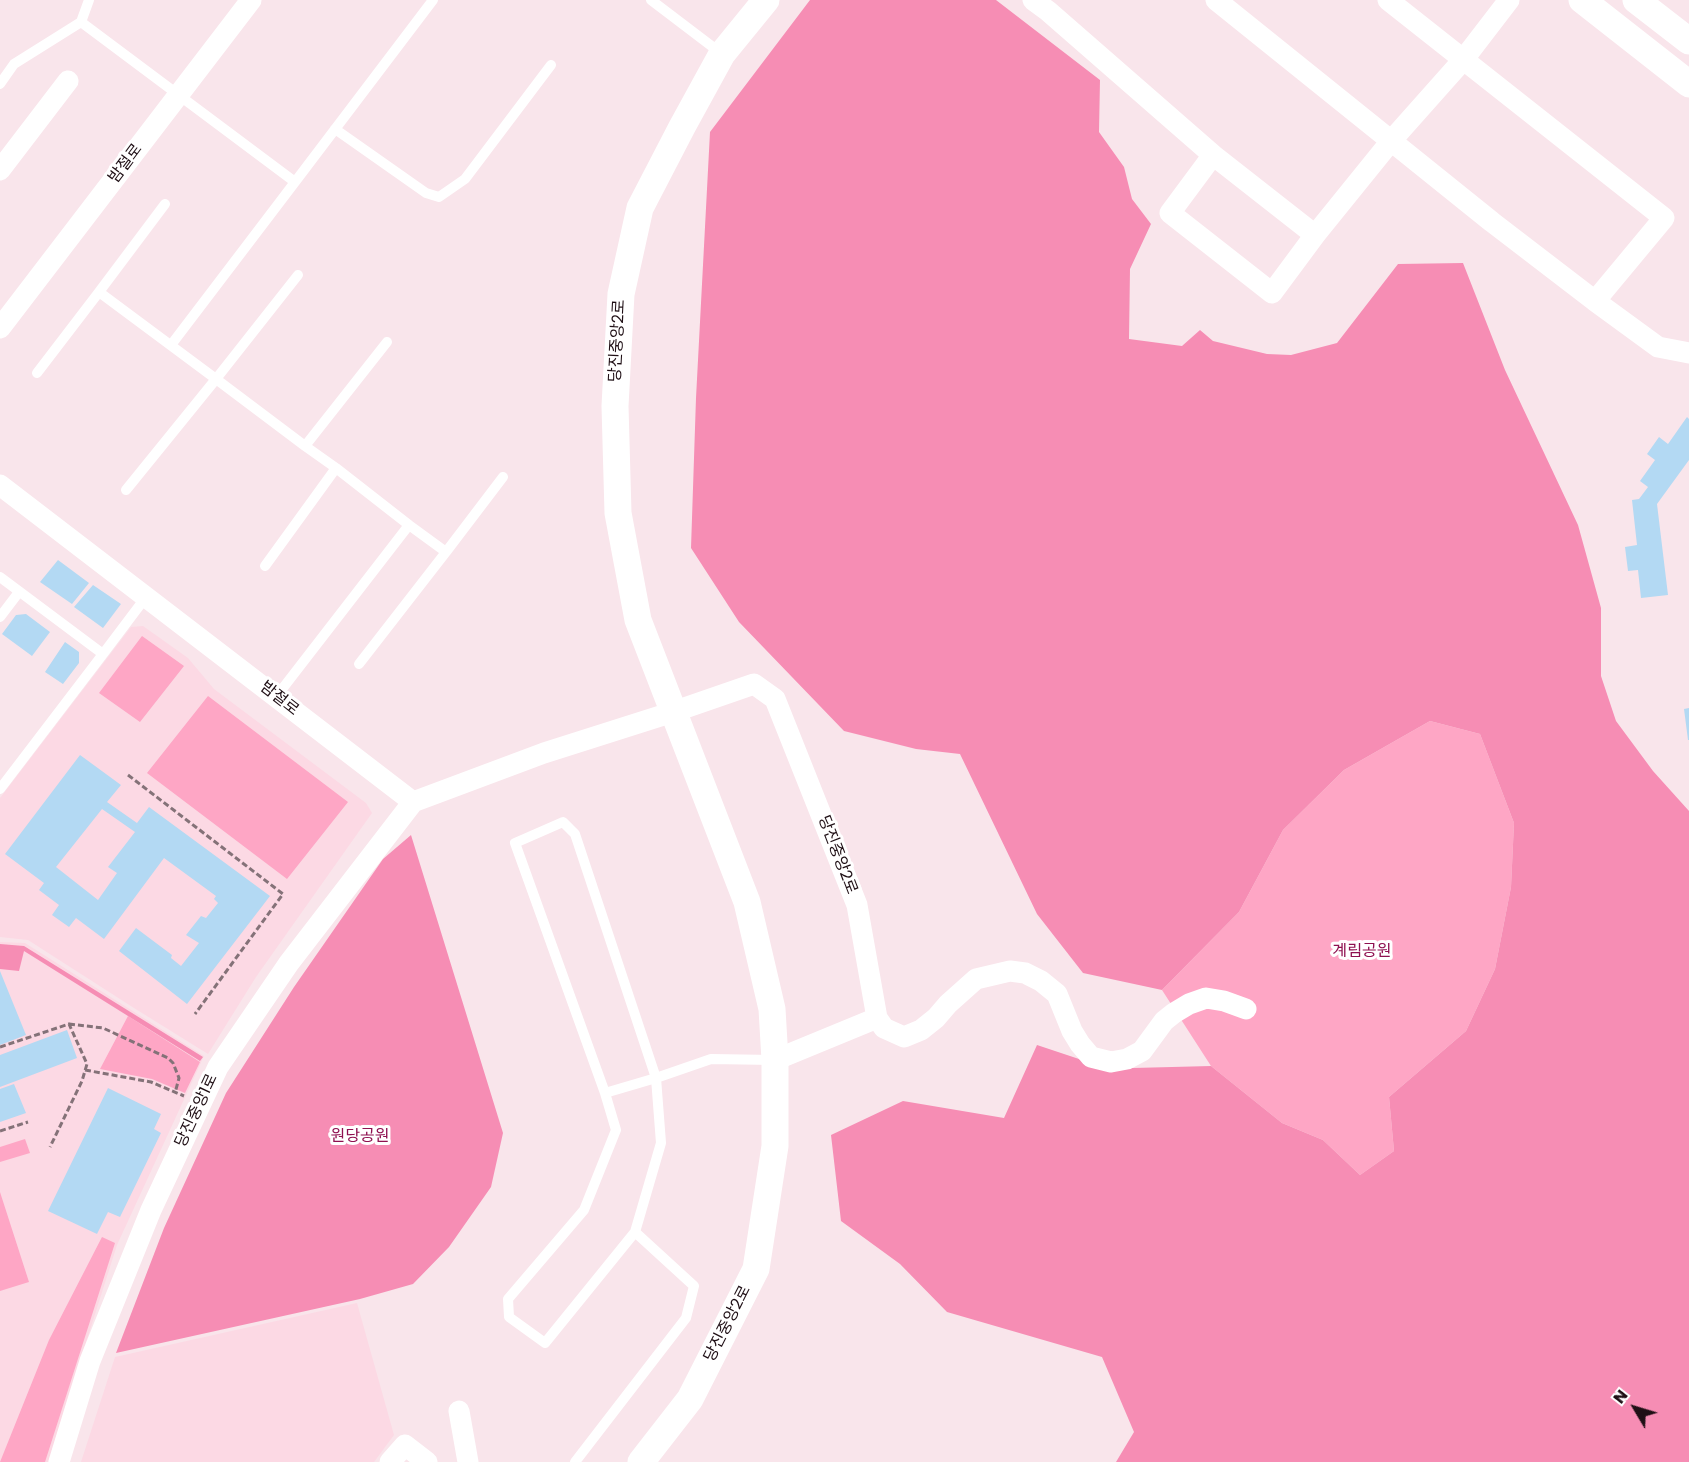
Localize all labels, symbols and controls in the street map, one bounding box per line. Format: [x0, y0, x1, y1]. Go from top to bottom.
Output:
street label: 밤절로 [105, 141, 147, 187]
street label: 당진중앙2로 [606, 299, 630, 383]
street label: 밤절로 [256, 678, 302, 720]
street label: 당진중앙2로 [813, 813, 861, 897]
park label: 계림공원 [1333, 942, 1391, 962]
street label: 당진중앙1로 [172, 1071, 222, 1151]
park label: 원당공원 [331, 1127, 389, 1147]
street label: 당진중앙2로 [701, 1283, 755, 1365]
north arrow [1605, 1378, 1665, 1438]
text: N [1608, 1385, 1633, 1408]

